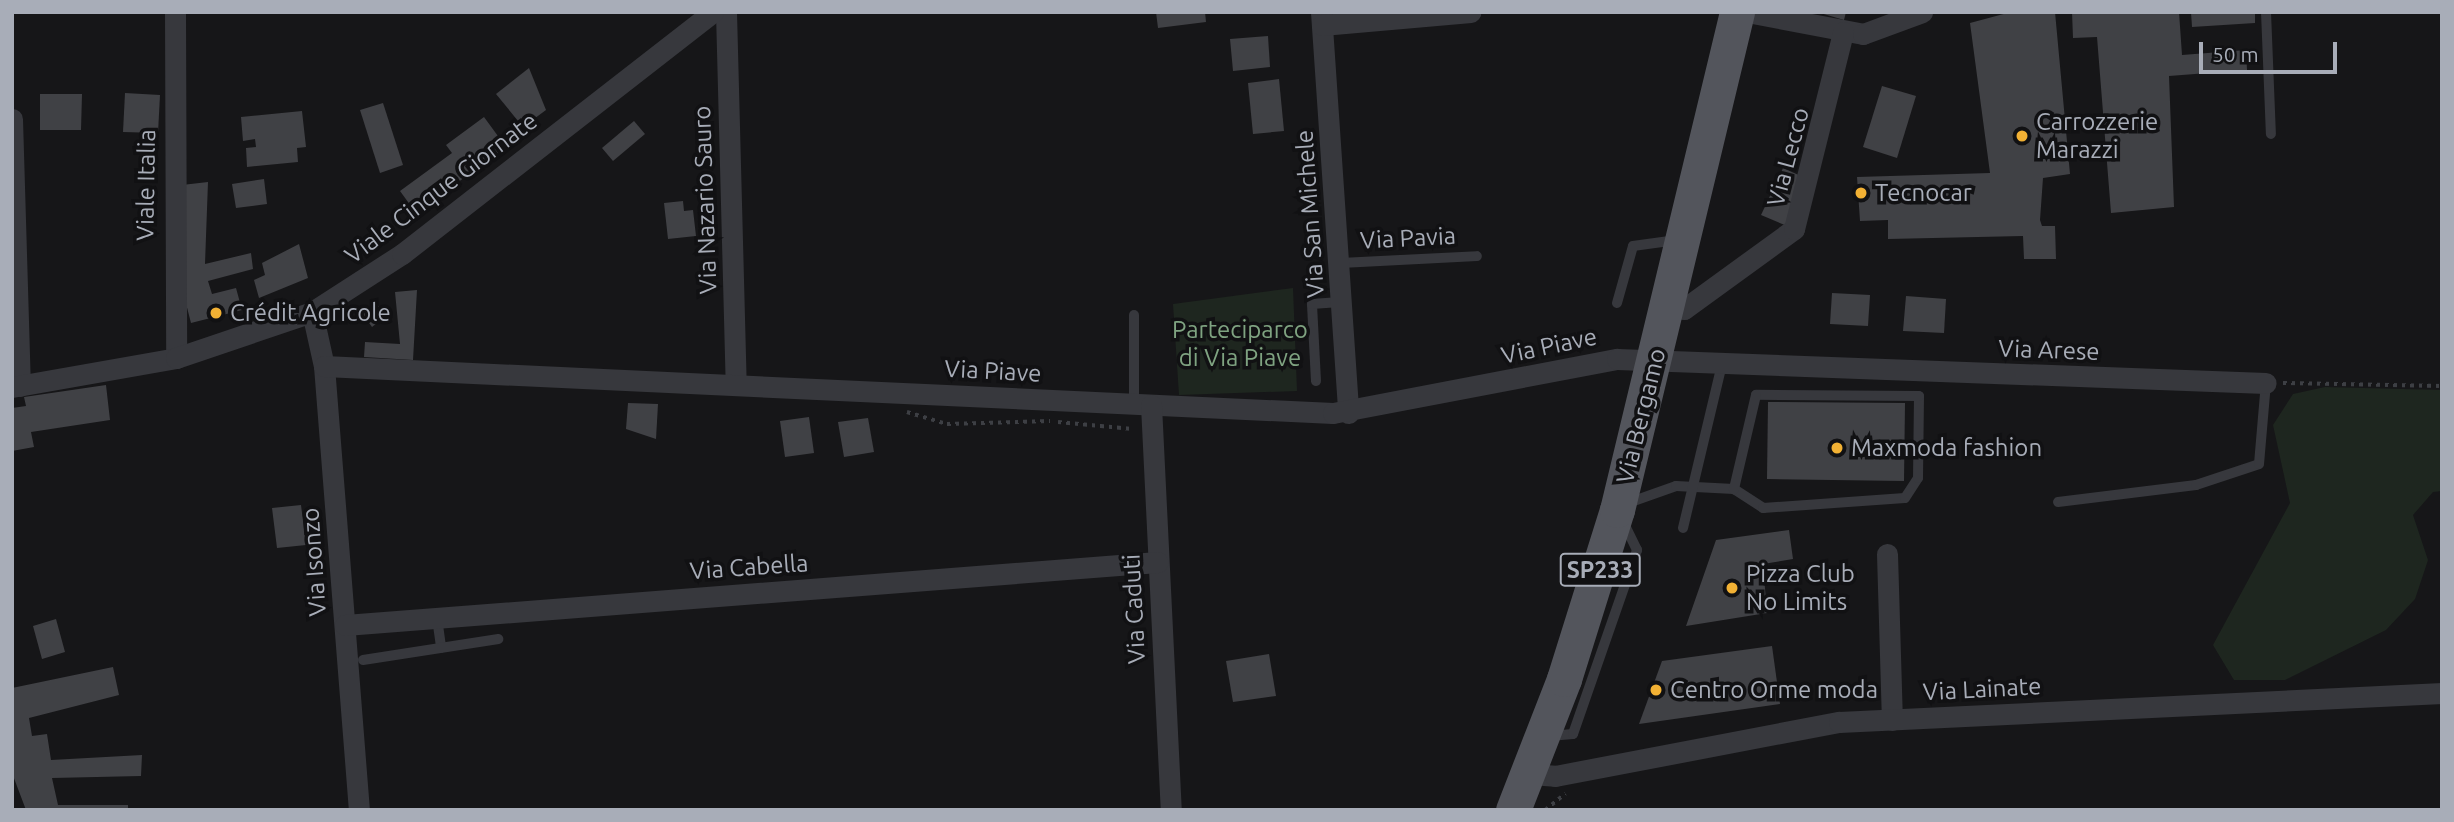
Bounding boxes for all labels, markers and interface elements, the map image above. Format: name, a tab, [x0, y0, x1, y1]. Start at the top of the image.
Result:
scale bar	[2202, 28, 2340, 72]
text: 50 m	[2212, 42, 2259, 66]
street label: Via Lecco	[1761, 104, 1815, 210]
street label: Via Nazario Sauro	[687, 105, 723, 295]
street label: Viale Cinque Giornate	[339, 106, 543, 270]
place label: Carrozzerie Marazzi	[2036, 108, 2158, 164]
marker: Carrozzerie Marazzi	[2014, 128, 2030, 144]
street label: Viale Italia	[131, 129, 161, 241]
street label: Via San Michele	[1290, 129, 1330, 299]
place label: Tecnocar	[1875, 179, 1972, 207]
marker: Tecnocar	[1853, 185, 1869, 201]
street label: Via Pavia	[1359, 221, 1457, 255]
place label: Crédit Agricole	[230, 299, 391, 327]
marker: Crédit Agricole	[208, 305, 224, 321]
park label: Parteciparco di Via Piave	[1172, 316, 1308, 372]
street label: Via Piave	[1499, 322, 1599, 370]
street label: Via Arese	[1998, 334, 2100, 366]
street label: Via Bergamo	[1610, 346, 1672, 486]
street label: Via Piave	[944, 354, 1042, 388]
place label: Maxmoda fashion	[1851, 434, 2042, 462]
marker: Maxmoda fashion	[1829, 440, 1845, 456]
street label: Via Isonzo	[296, 507, 332, 617]
street label: Via Cabella	[689, 548, 809, 586]
road number: SP233	[1558, 550, 1642, 590]
street label: Via Caduti	[1117, 553, 1151, 665]
place label: Pizza Club No Limits	[1746, 560, 1855, 616]
marker: Pizza Club No Limits	[1724, 580, 1740, 596]
street label: Via Lainate	[1922, 672, 2042, 706]
place label: Centro Orme moda	[1670, 676, 1878, 704]
marker: Centro Orme moda	[1648, 682, 1664, 698]

